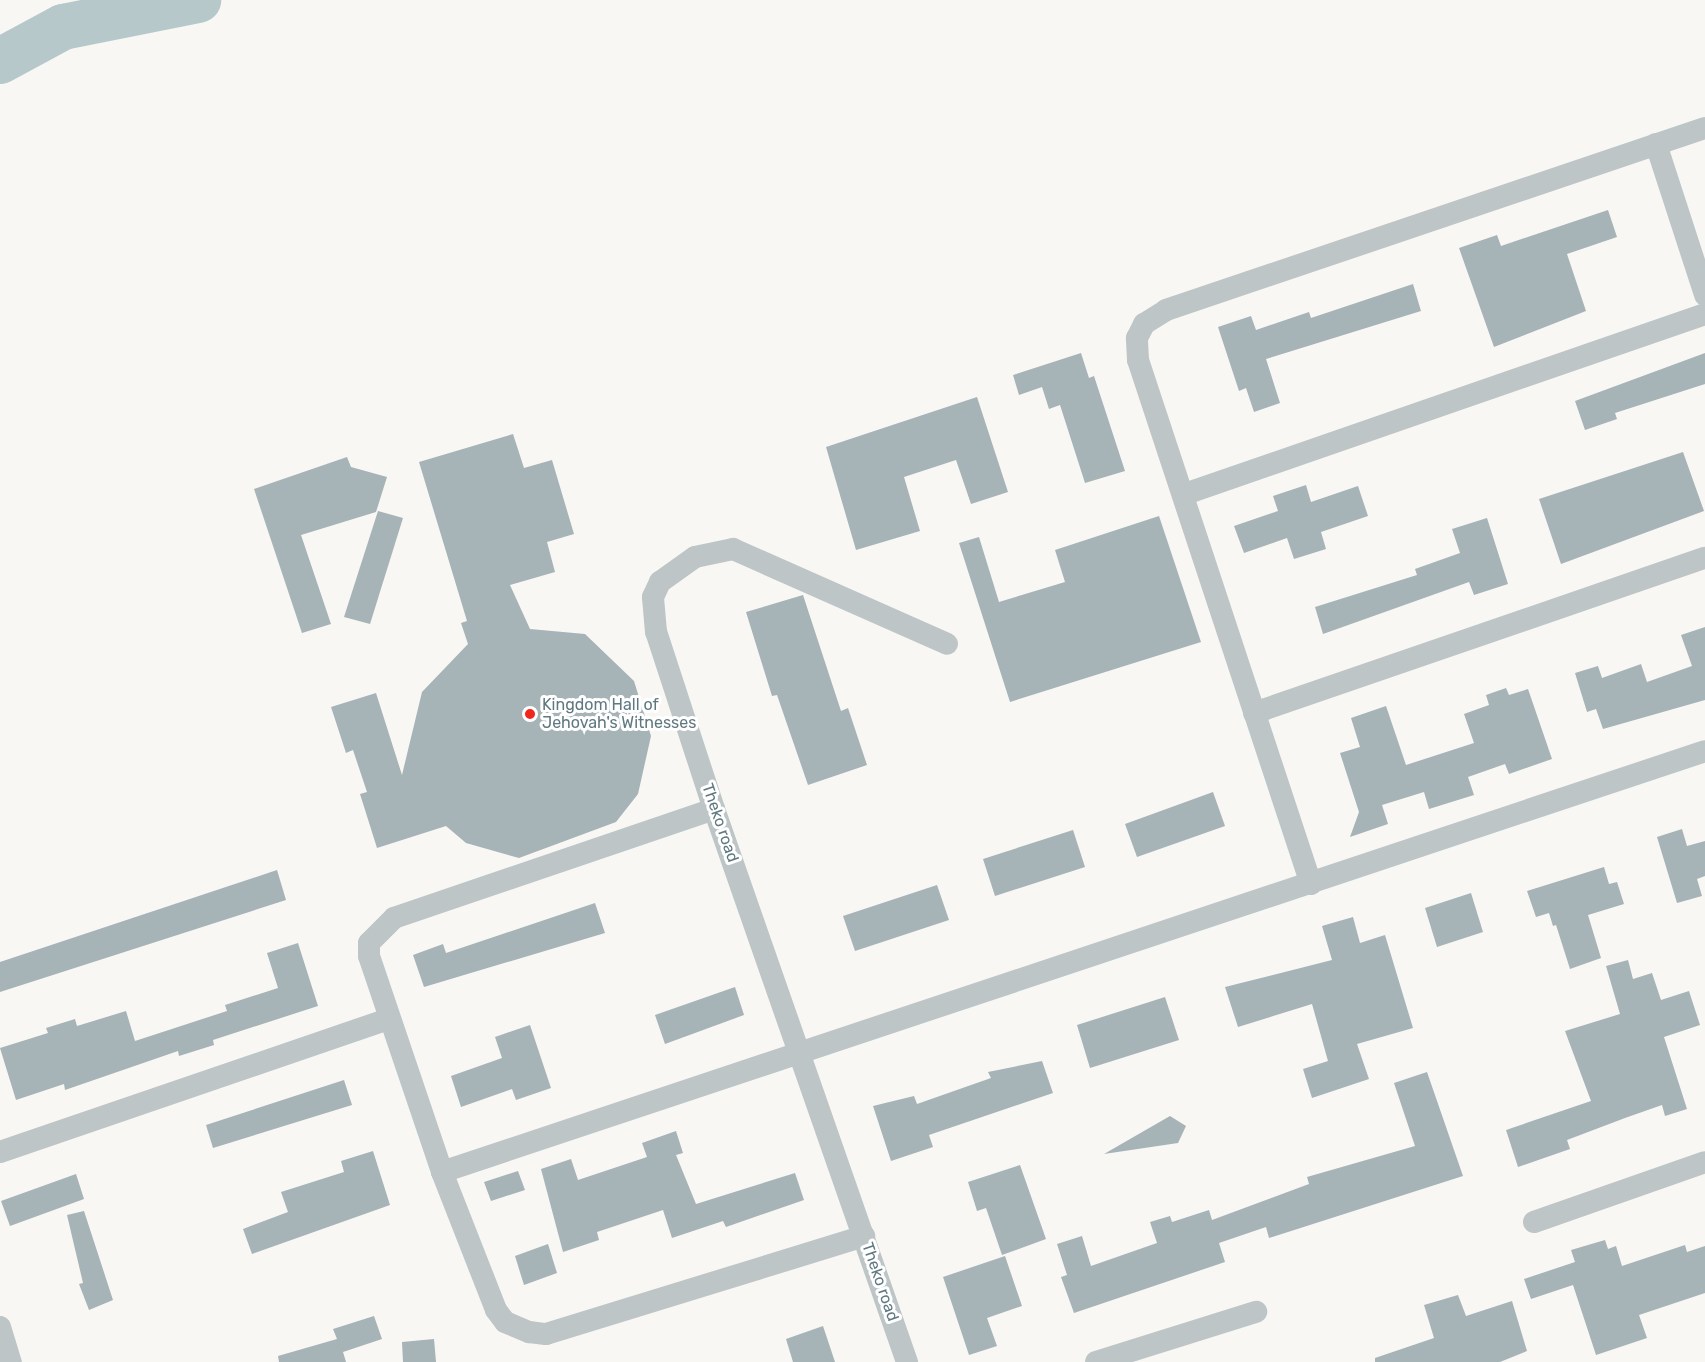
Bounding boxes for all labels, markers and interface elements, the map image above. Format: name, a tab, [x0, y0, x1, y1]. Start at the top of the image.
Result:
place label: Kingdom Hall of Jehovah's Witnesses	[542, 695, 697, 733]
marker: Kingdom Hall of Jehovah's Witnesses	[523, 707, 537, 721]
street label: Theko road	[698, 781, 742, 865]
street label: Theko road	[858, 1240, 902, 1324]

